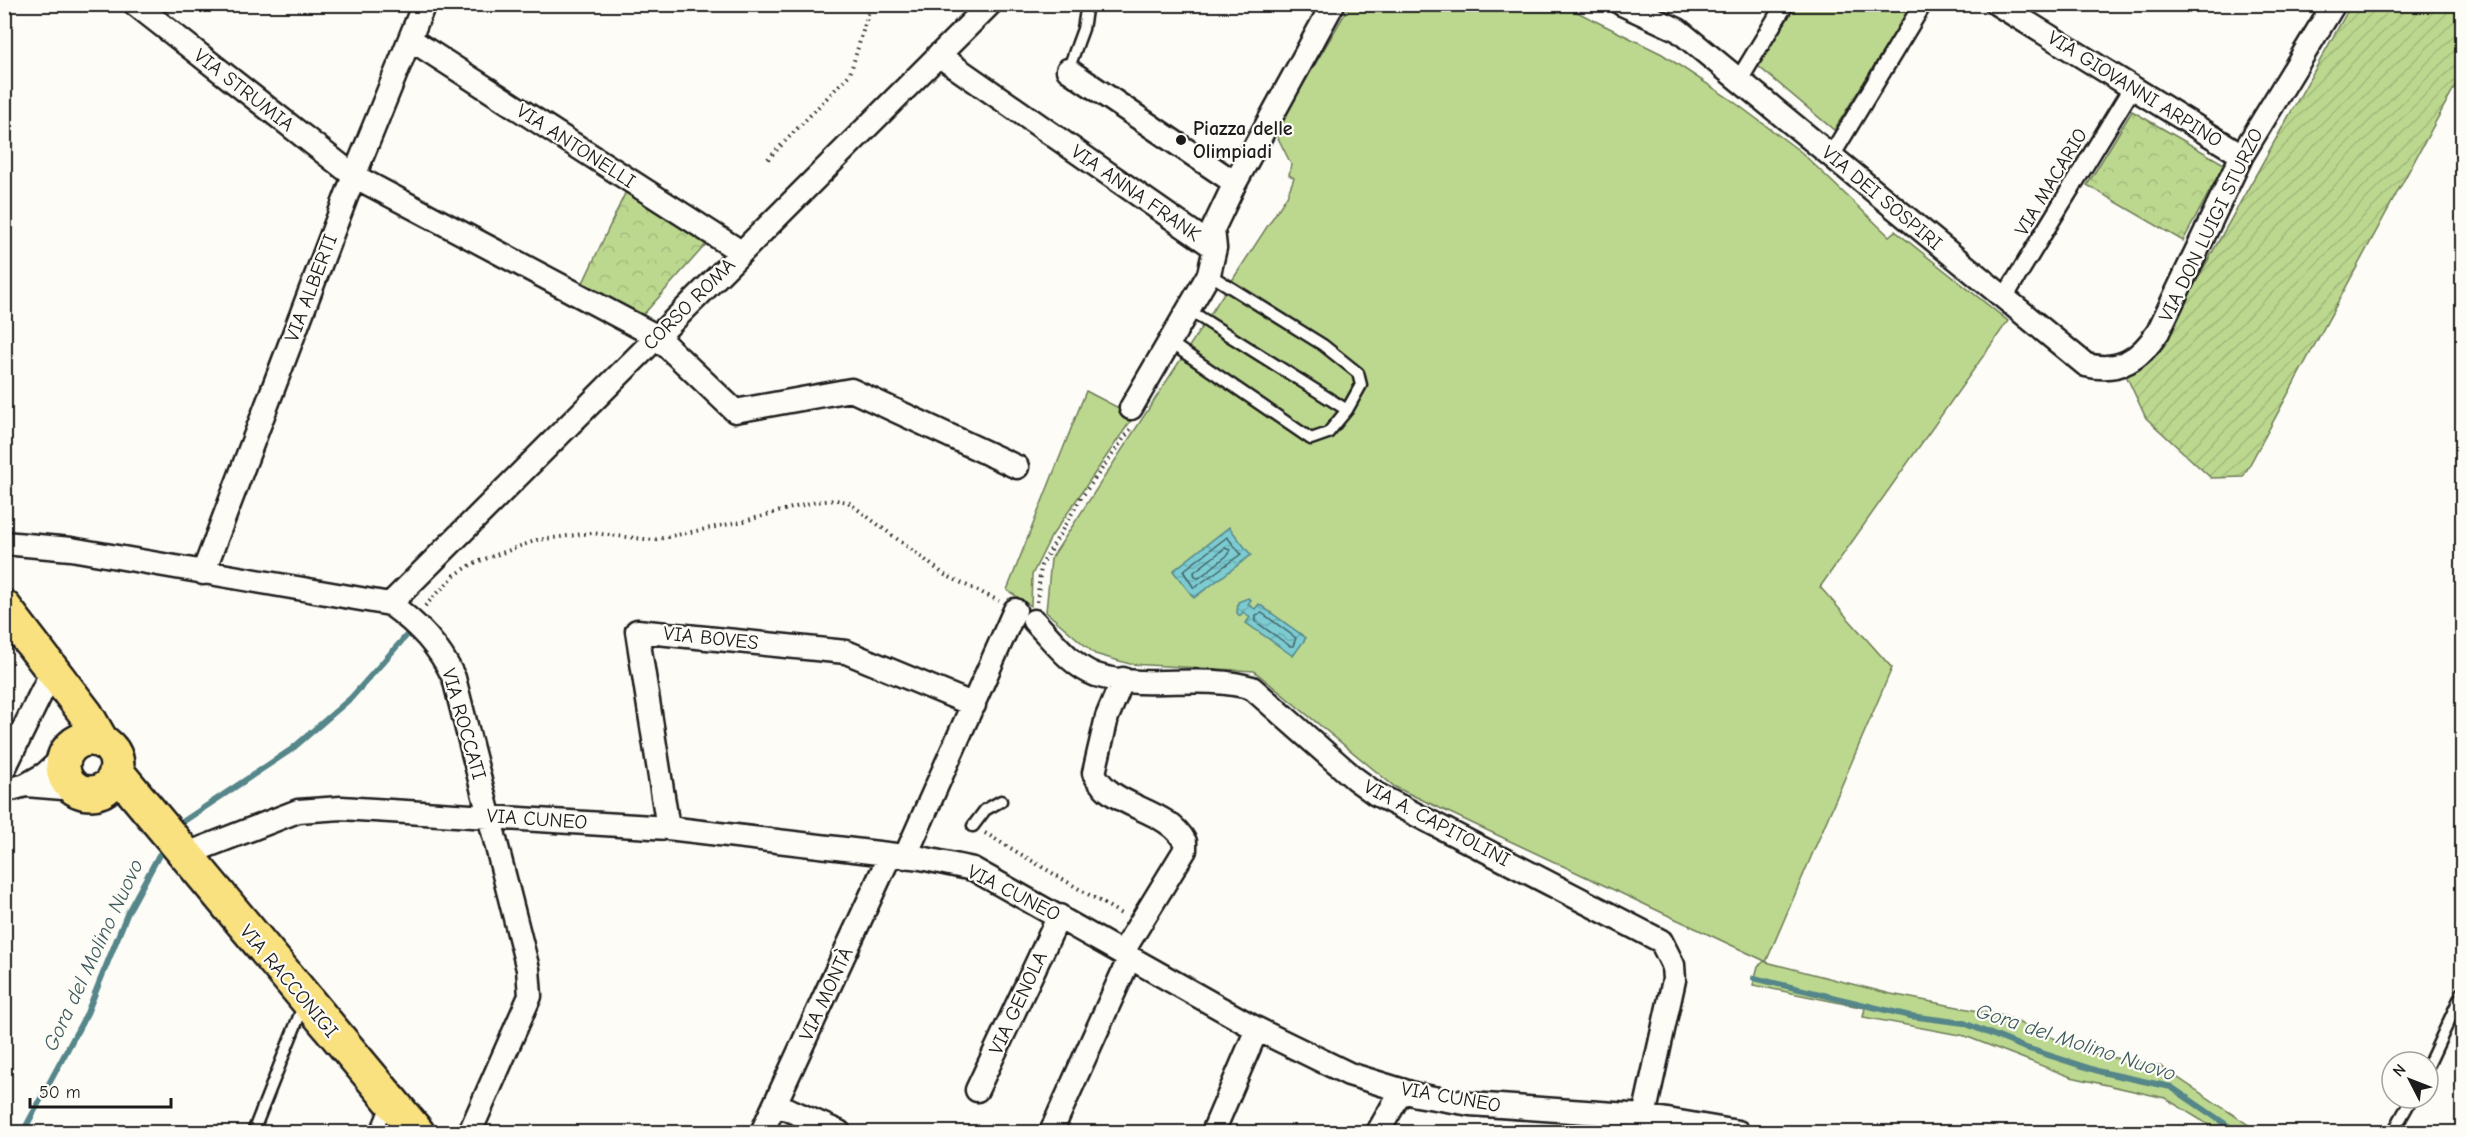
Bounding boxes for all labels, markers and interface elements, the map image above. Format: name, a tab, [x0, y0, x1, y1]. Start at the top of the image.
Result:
street label: VIA GIOVANNI ARPINO	[2043, 26, 2227, 152]
street label: VIA STRUMIA	[190, 44, 299, 136]
street label: VIA ANTONELLI	[512, 99, 640, 193]
place label: Piazza delle Olimpiadi	[1193, 117, 1293, 163]
street label: VIA MACARIO	[2010, 124, 2092, 240]
street label: VIA DON LUIGI STURZO	[2154, 124, 2268, 326]
marker: Piazza delle Olimpiadi	[1174, 133, 1188, 147]
street label: VIA ANNA FRANK	[1067, 140, 1205, 246]
street label: VIA DEI SOSPIRI	[1817, 141, 1947, 255]
street label: VIA ALBERTI	[280, 231, 342, 345]
street label: CORSO ROMA	[638, 253, 740, 355]
street label: VIA BOVES	[662, 622, 760, 654]
street label: VIA ROCCATI	[437, 666, 491, 782]
street label: VIA A. CAPITOLINI	[1360, 775, 1514, 871]
street label: VIA CUNEO	[486, 804, 588, 834]
water label: Gora del Molino Nuovo	[38, 855, 148, 1055]
street label: VIA CUNEO	[964, 860, 1064, 926]
street label: VIA RACCONIGI	[235, 920, 343, 1042]
street label: VIA MONTÀ	[793, 943, 858, 1044]
street label: VIA GENOLA	[984, 948, 1052, 1058]
water label: Gora del Molino Nuovo	[1973, 998, 2179, 1086]
north arrow	[2380, 1050, 2440, 1110]
text: N	[2389, 1061, 2410, 1081]
scale bar	[30, 1071, 171, 1109]
street label: VIA CUNEO	[1399, 1077, 1503, 1117]
text: 50 m	[39, 1082, 81, 1103]

